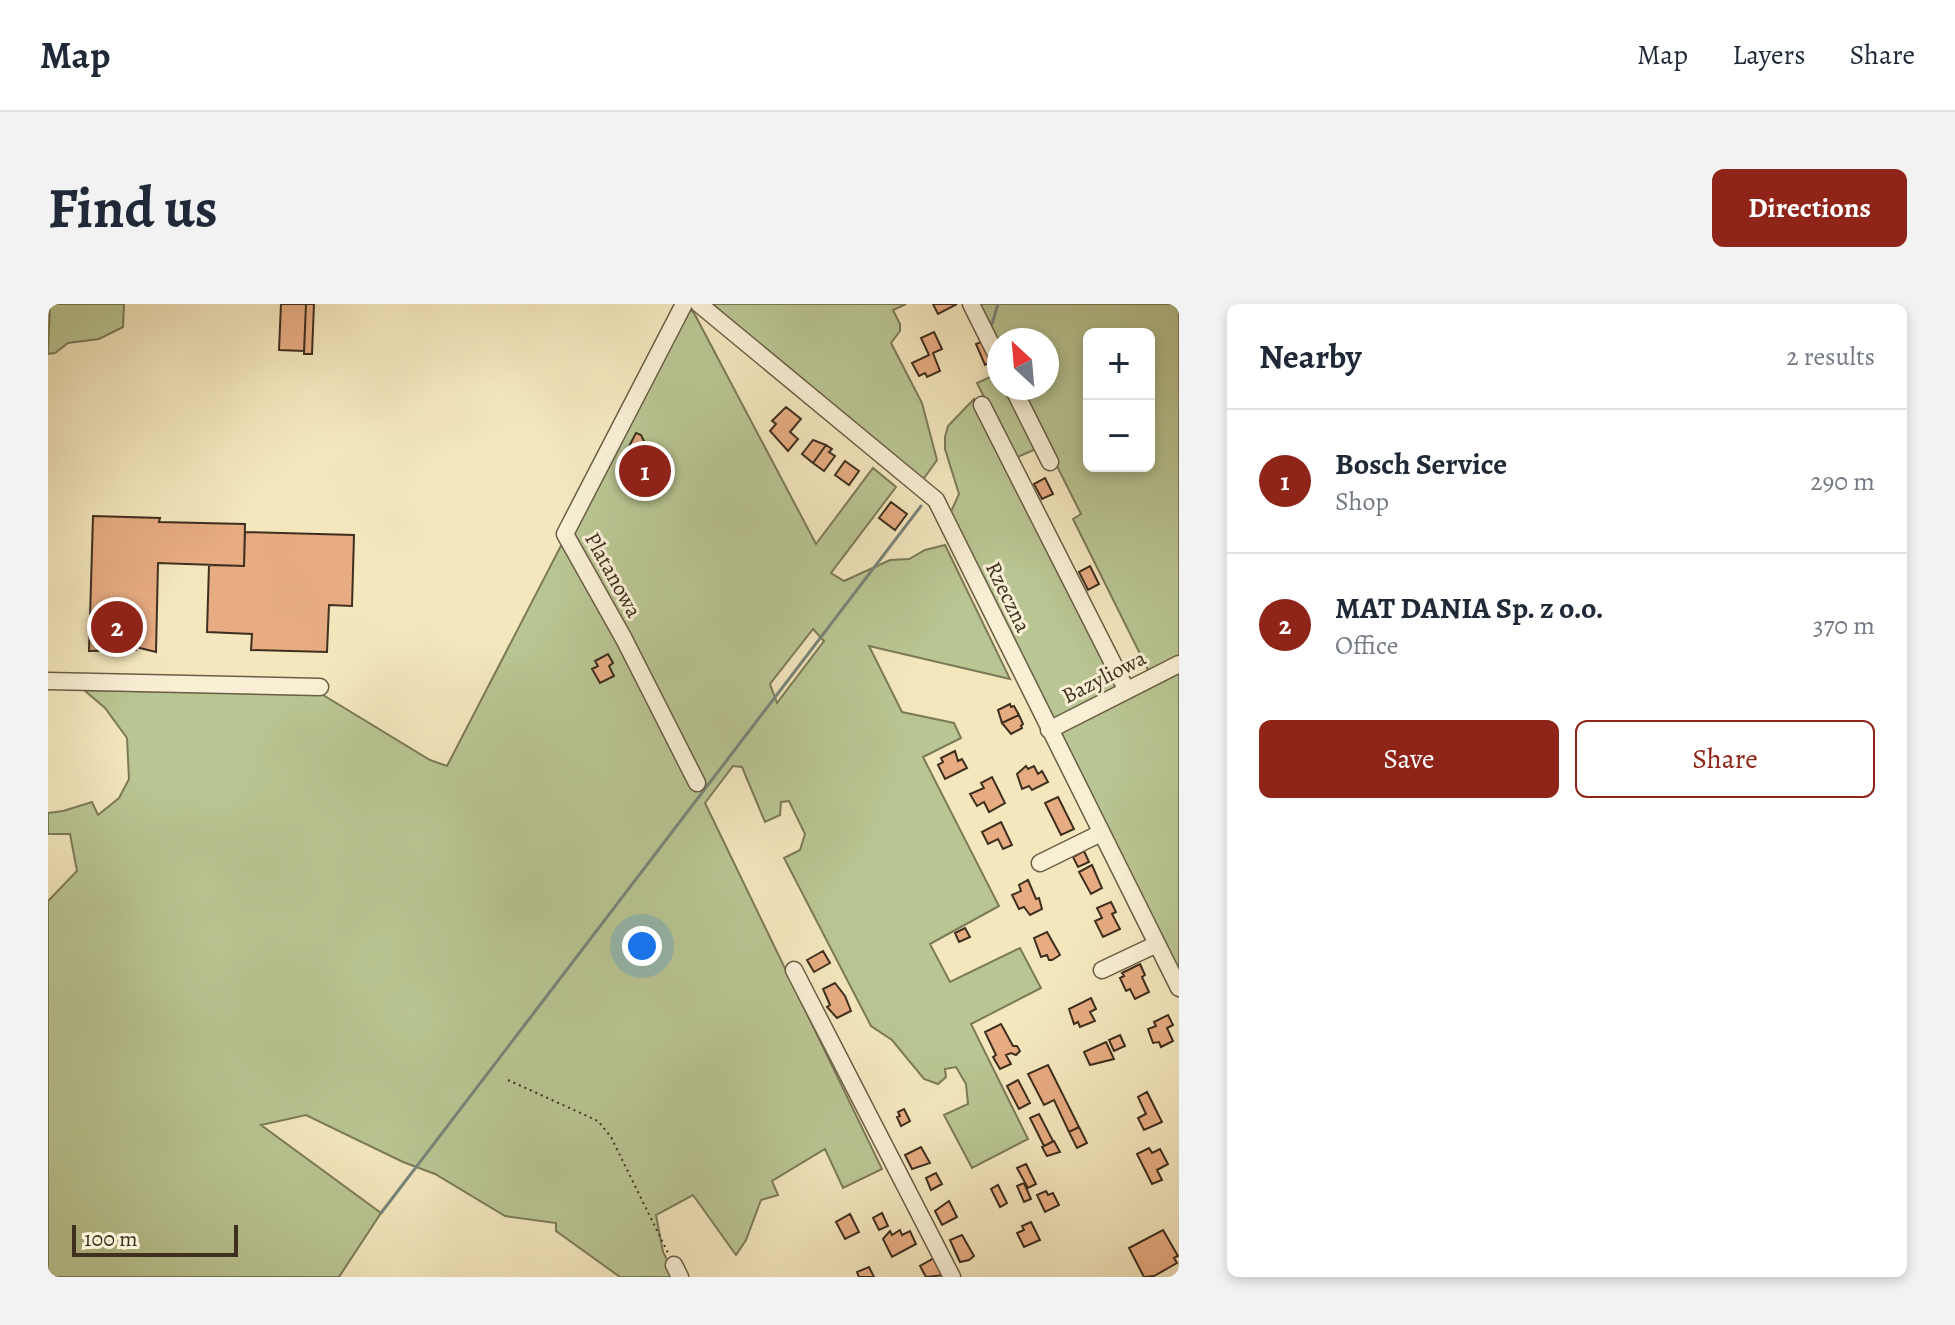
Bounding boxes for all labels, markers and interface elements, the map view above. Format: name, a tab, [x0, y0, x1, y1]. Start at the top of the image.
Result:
text: Map	[40, 29, 110, 81]
text: Map	[1637, 36, 1688, 74]
text: Layers	[1732, 36, 1805, 74]
text: Share	[1849, 36, 1915, 74]
button: Directions	[1712, 169, 1907, 247]
text: Find us	[48, 170, 218, 246]
north arrow	[987, 328, 1059, 400]
map controls	[1083, 328, 1155, 472]
button: +	[1083, 328, 1155, 400]
text: Nearby	[1259, 333, 1362, 380]
text: 2 results	[1786, 339, 1875, 374]
button: −	[1083, 400, 1155, 472]
pin: 1	[619, 441, 671, 501]
text: Bosch Service	[1335, 444, 1507, 484]
text: 1	[1280, 464, 1290, 499]
text: 290 m	[1810, 464, 1875, 499]
text: Shop	[1335, 484, 1389, 519]
street label: Platanowa	[577, 527, 649, 624]
street label: Rzeczna	[978, 557, 1038, 638]
text: MAT DANIA Sp. z o.o.	[1335, 588, 1604, 628]
pin: 2	[91, 597, 143, 657]
text: 2	[1279, 608, 1291, 643]
text: 370 m	[1813, 608, 1875, 643]
text: Office	[1335, 628, 1398, 663]
street label: Bazyliowa	[1057, 643, 1152, 711]
button: Save	[1259, 720, 1559, 798]
button: Share	[1575, 720, 1875, 798]
your location	[622, 926, 662, 966]
scale bar	[72, 1221, 238, 1257]
text: 100 m	[84, 1224, 138, 1254]

